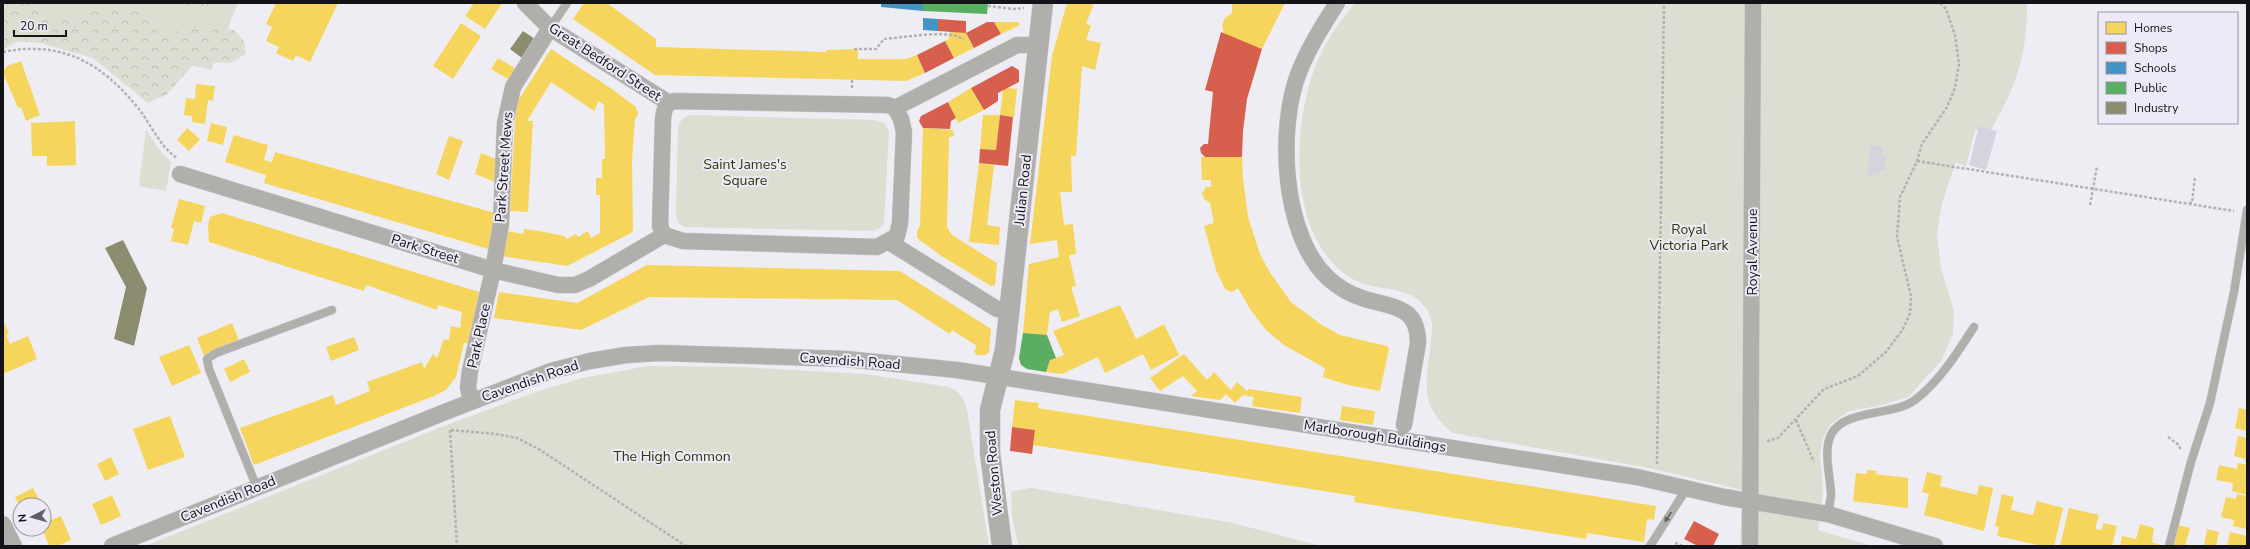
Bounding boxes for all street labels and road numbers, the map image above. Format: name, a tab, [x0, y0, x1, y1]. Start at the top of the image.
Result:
street label: Great Bedford Street	[545, 18, 665, 106]
street label: Park Street Mews	[491, 111, 517, 223]
street label: Julian Road	[1010, 154, 1036, 227]
street label: Royal Avenue	[1743, 209, 1762, 295]
street label: Park Street	[389, 230, 461, 268]
street label: Park Place	[463, 302, 495, 370]
street label: Cavendish Road	[799, 348, 901, 374]
street label: Cavendish Road	[479, 356, 581, 406]
street label: Marlborough Buildings	[1303, 415, 1448, 457]
street label: Weston Road	[981, 430, 1007, 516]
street label: Cavendish Road	[177, 471, 279, 527]

